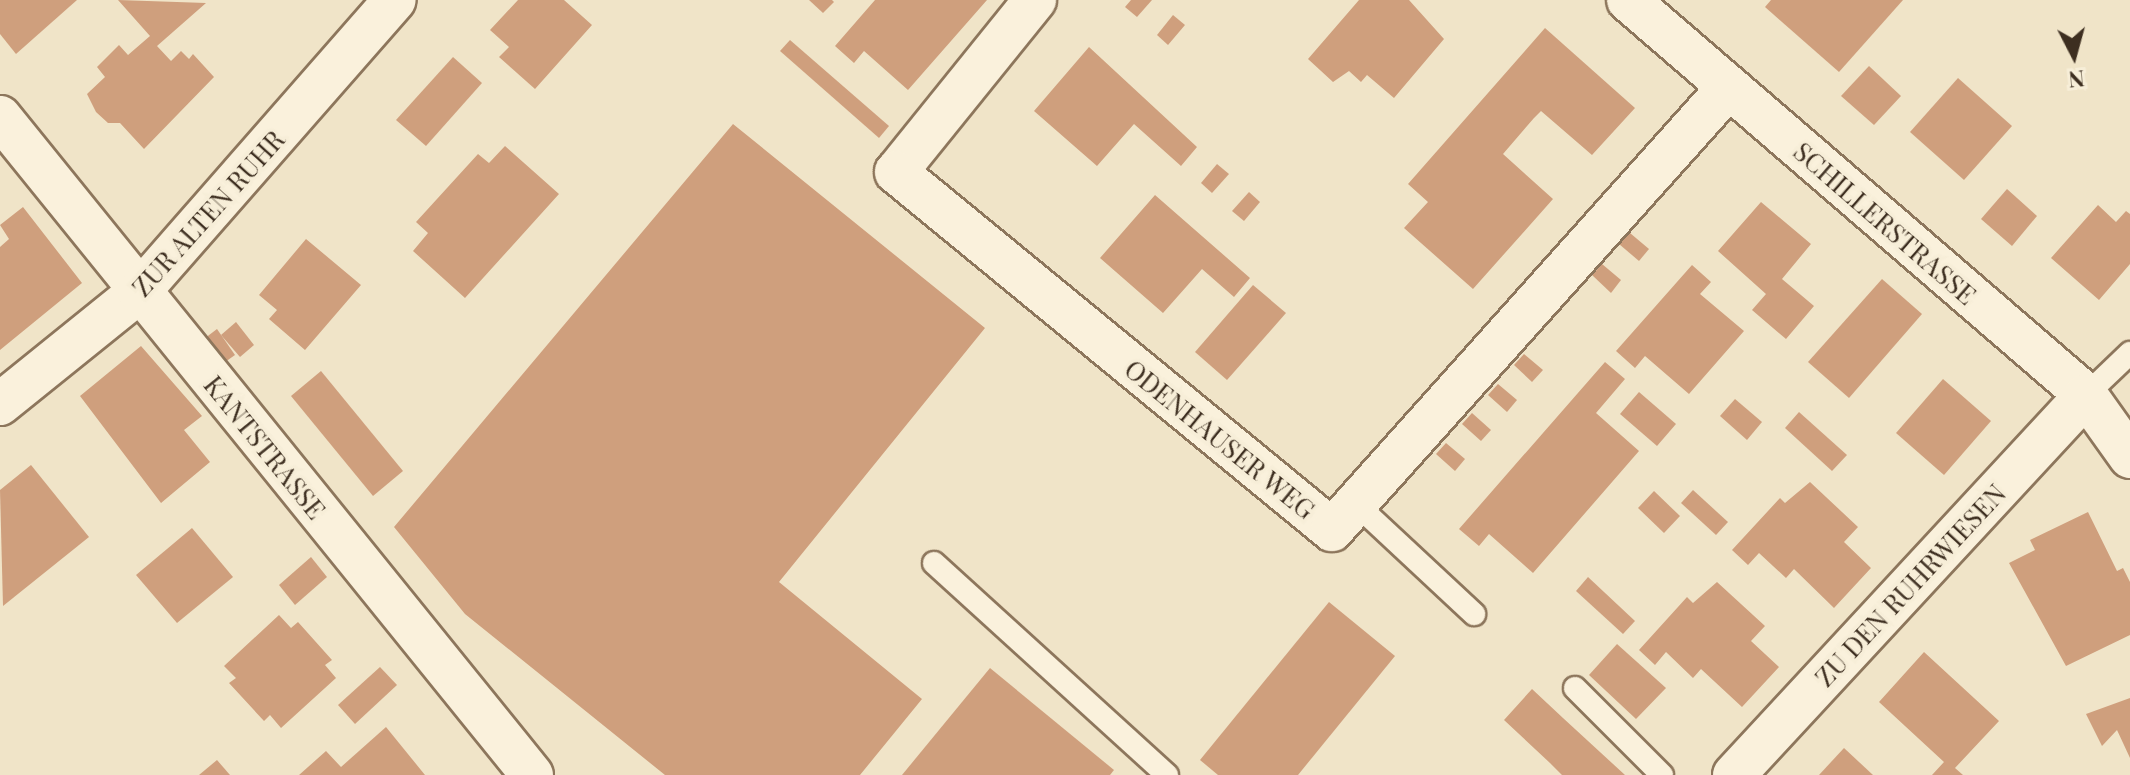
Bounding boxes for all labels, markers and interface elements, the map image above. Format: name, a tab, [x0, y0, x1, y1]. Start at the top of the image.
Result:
north arrow	[2034, 16, 2114, 96]
text: N	[2067, 64, 2086, 96]
street label: ZUR ALTEN RUHR	[125, 123, 291, 303]
street label: SCHILLERSTRASSE	[1788, 135, 1982, 311]
street label: ODENHAUSER WEG	[1118, 352, 1322, 526]
street label: KANTSTRASSE	[198, 369, 332, 525]
street label: ZU DEN RUHRWIESEN	[1808, 478, 2012, 692]

